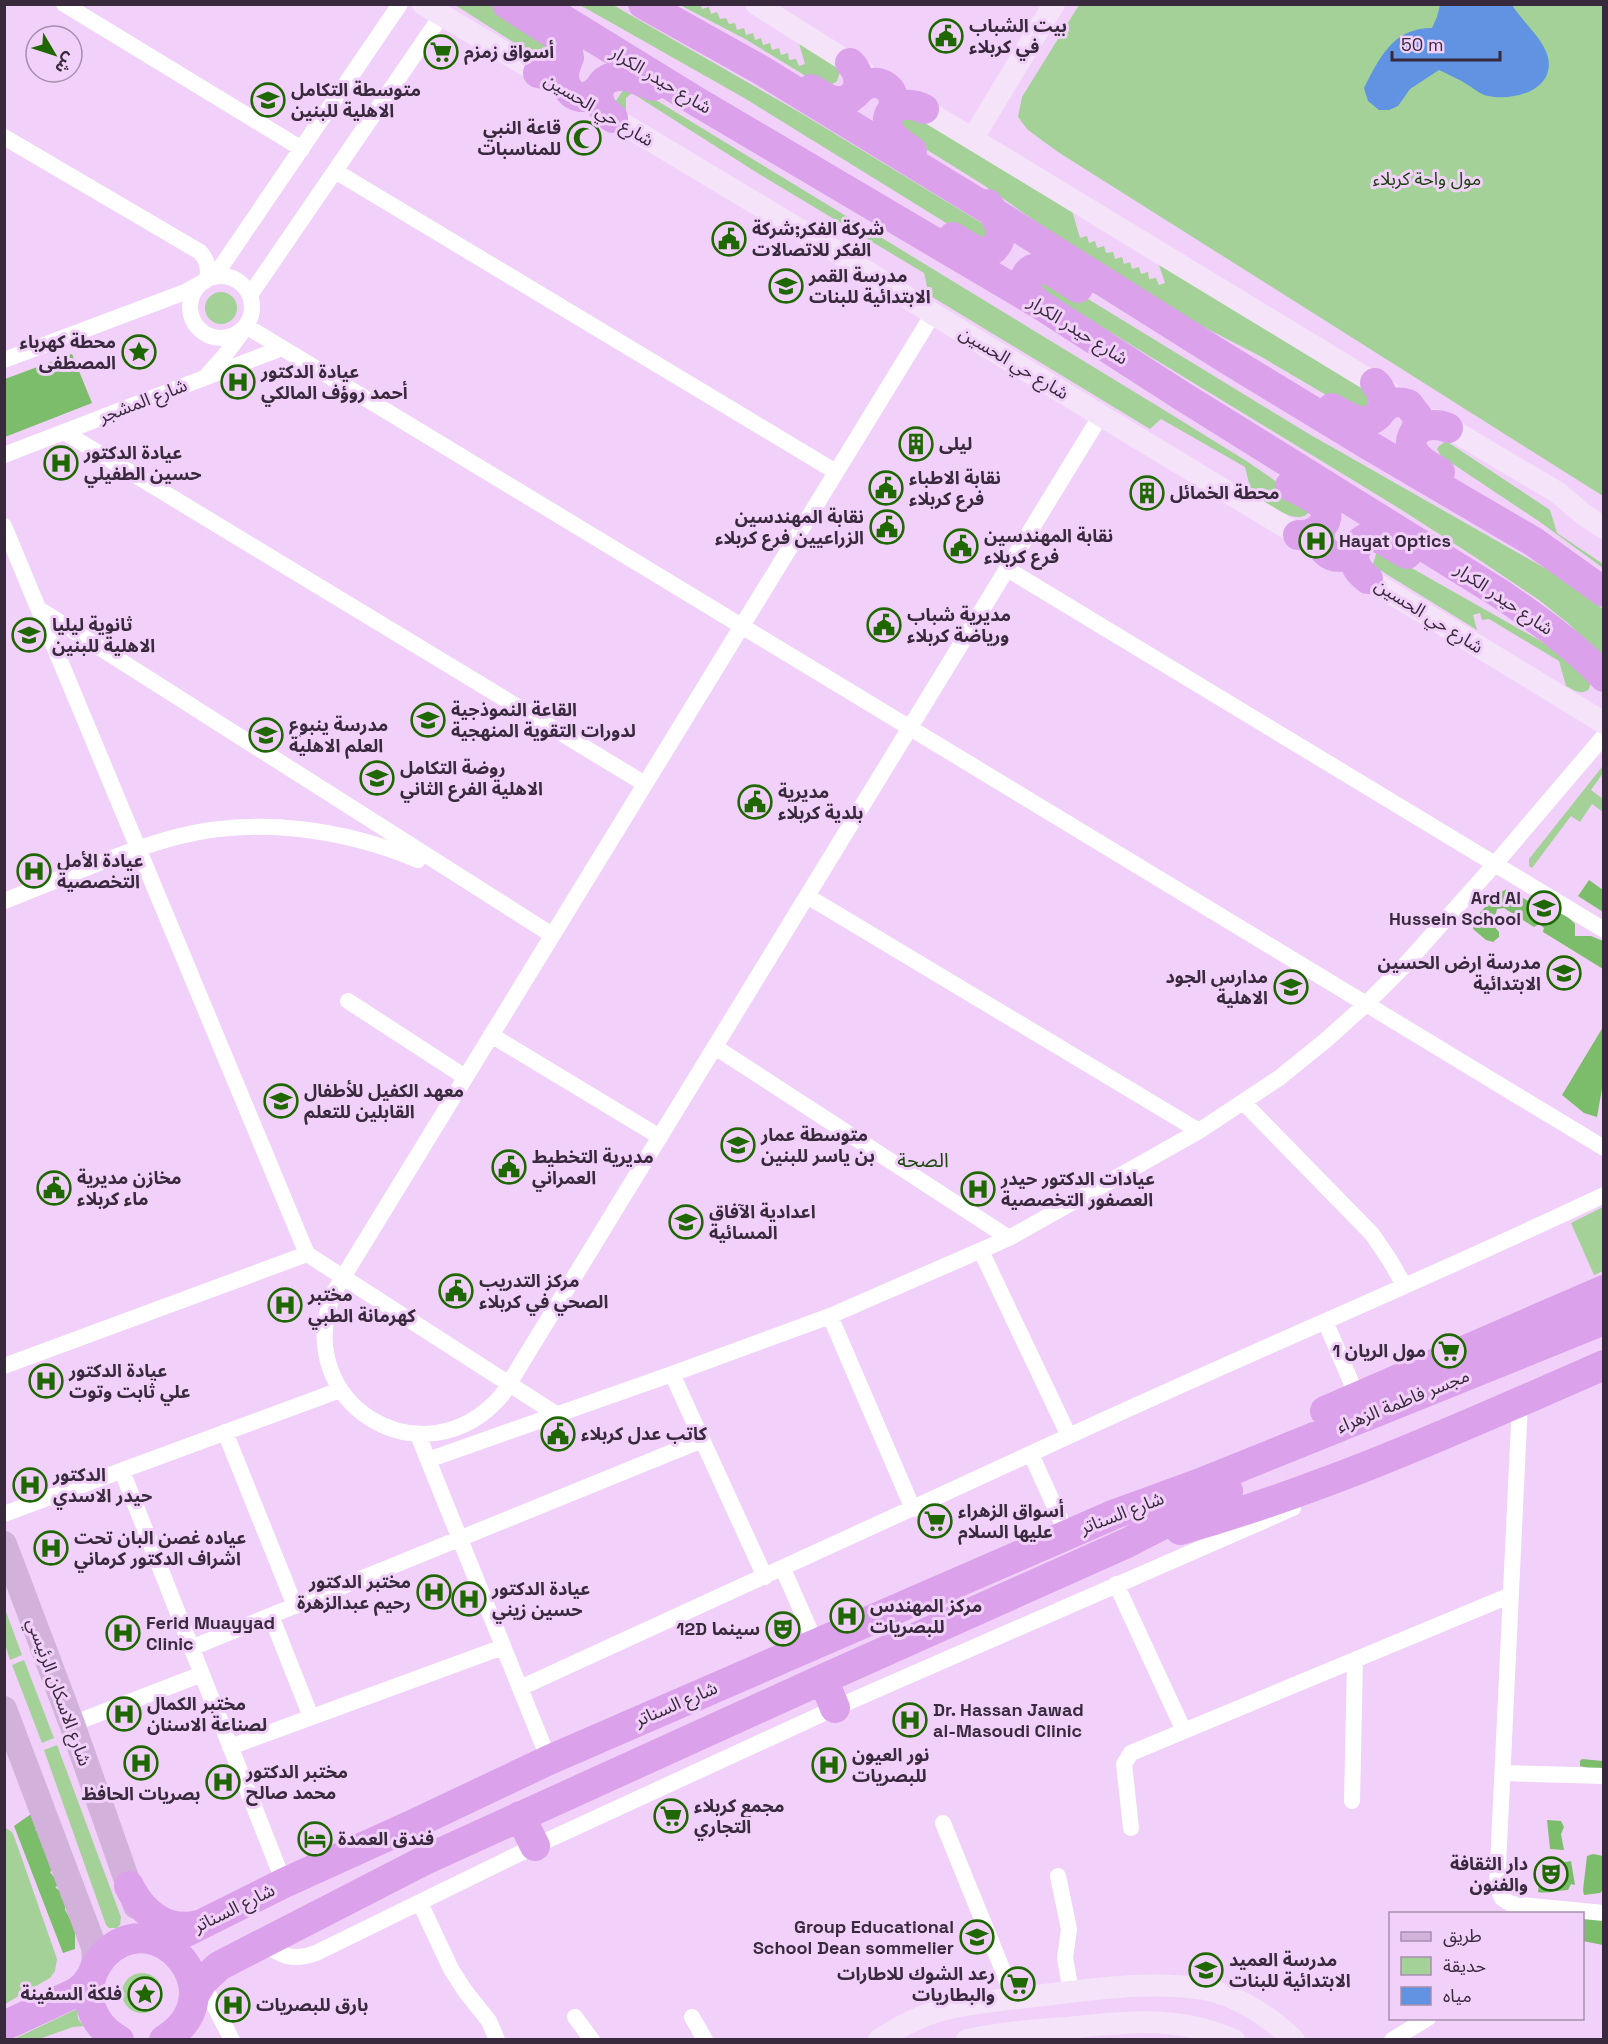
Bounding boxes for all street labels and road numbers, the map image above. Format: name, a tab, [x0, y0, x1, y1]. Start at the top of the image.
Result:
street label: شارع حيدر الكرار	[604, 40, 716, 121]
street label: شارع حي الحسين	[539, 68, 658, 154]
street label: شارع حيدر الكرار	[1022, 289, 1132, 372]
street label: شارع حي الحسين	[954, 321, 1073, 407]
street label: شارع المشجر	[94, 373, 191, 431]
street label: شارع حيدر الكرار	[1448, 557, 1558, 642]
street label: شارع حي الحسين	[1369, 573, 1488, 661]
street label: مجسر فاطمة الزهراء	[1333, 1363, 1473, 1438]
street label: شارع السناتر	[1076, 1486, 1168, 1542]
street label: شارع الاسكان الرئيسي	[19, 1615, 97, 1770]
street label: شارع السناتر	[630, 1676, 722, 1734]
street label: شارع السناتر	[188, 1878, 280, 1940]

